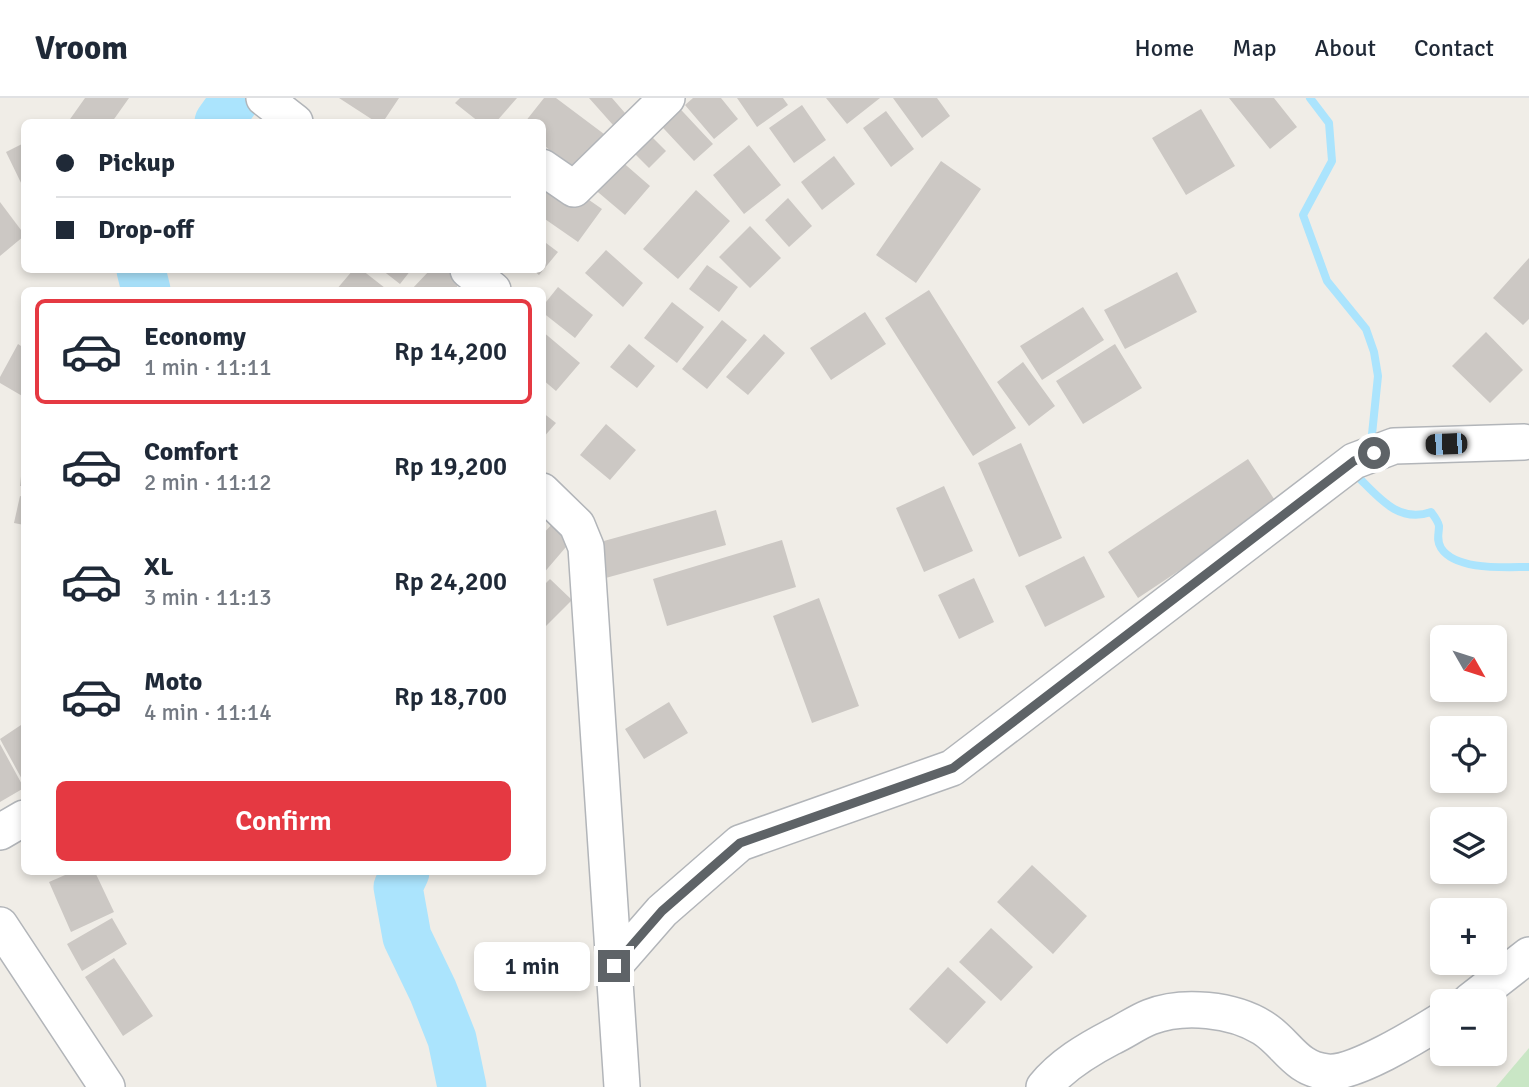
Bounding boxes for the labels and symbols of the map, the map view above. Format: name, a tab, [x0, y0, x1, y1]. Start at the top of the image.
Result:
car	[1425, 433, 1468, 455]
route start	[1358, 437, 1390, 469]
north arrow	[1430, 625, 1507, 702]
callout: 1 min	[474, 942, 590, 990]
route end	[598, 950, 630, 982]

